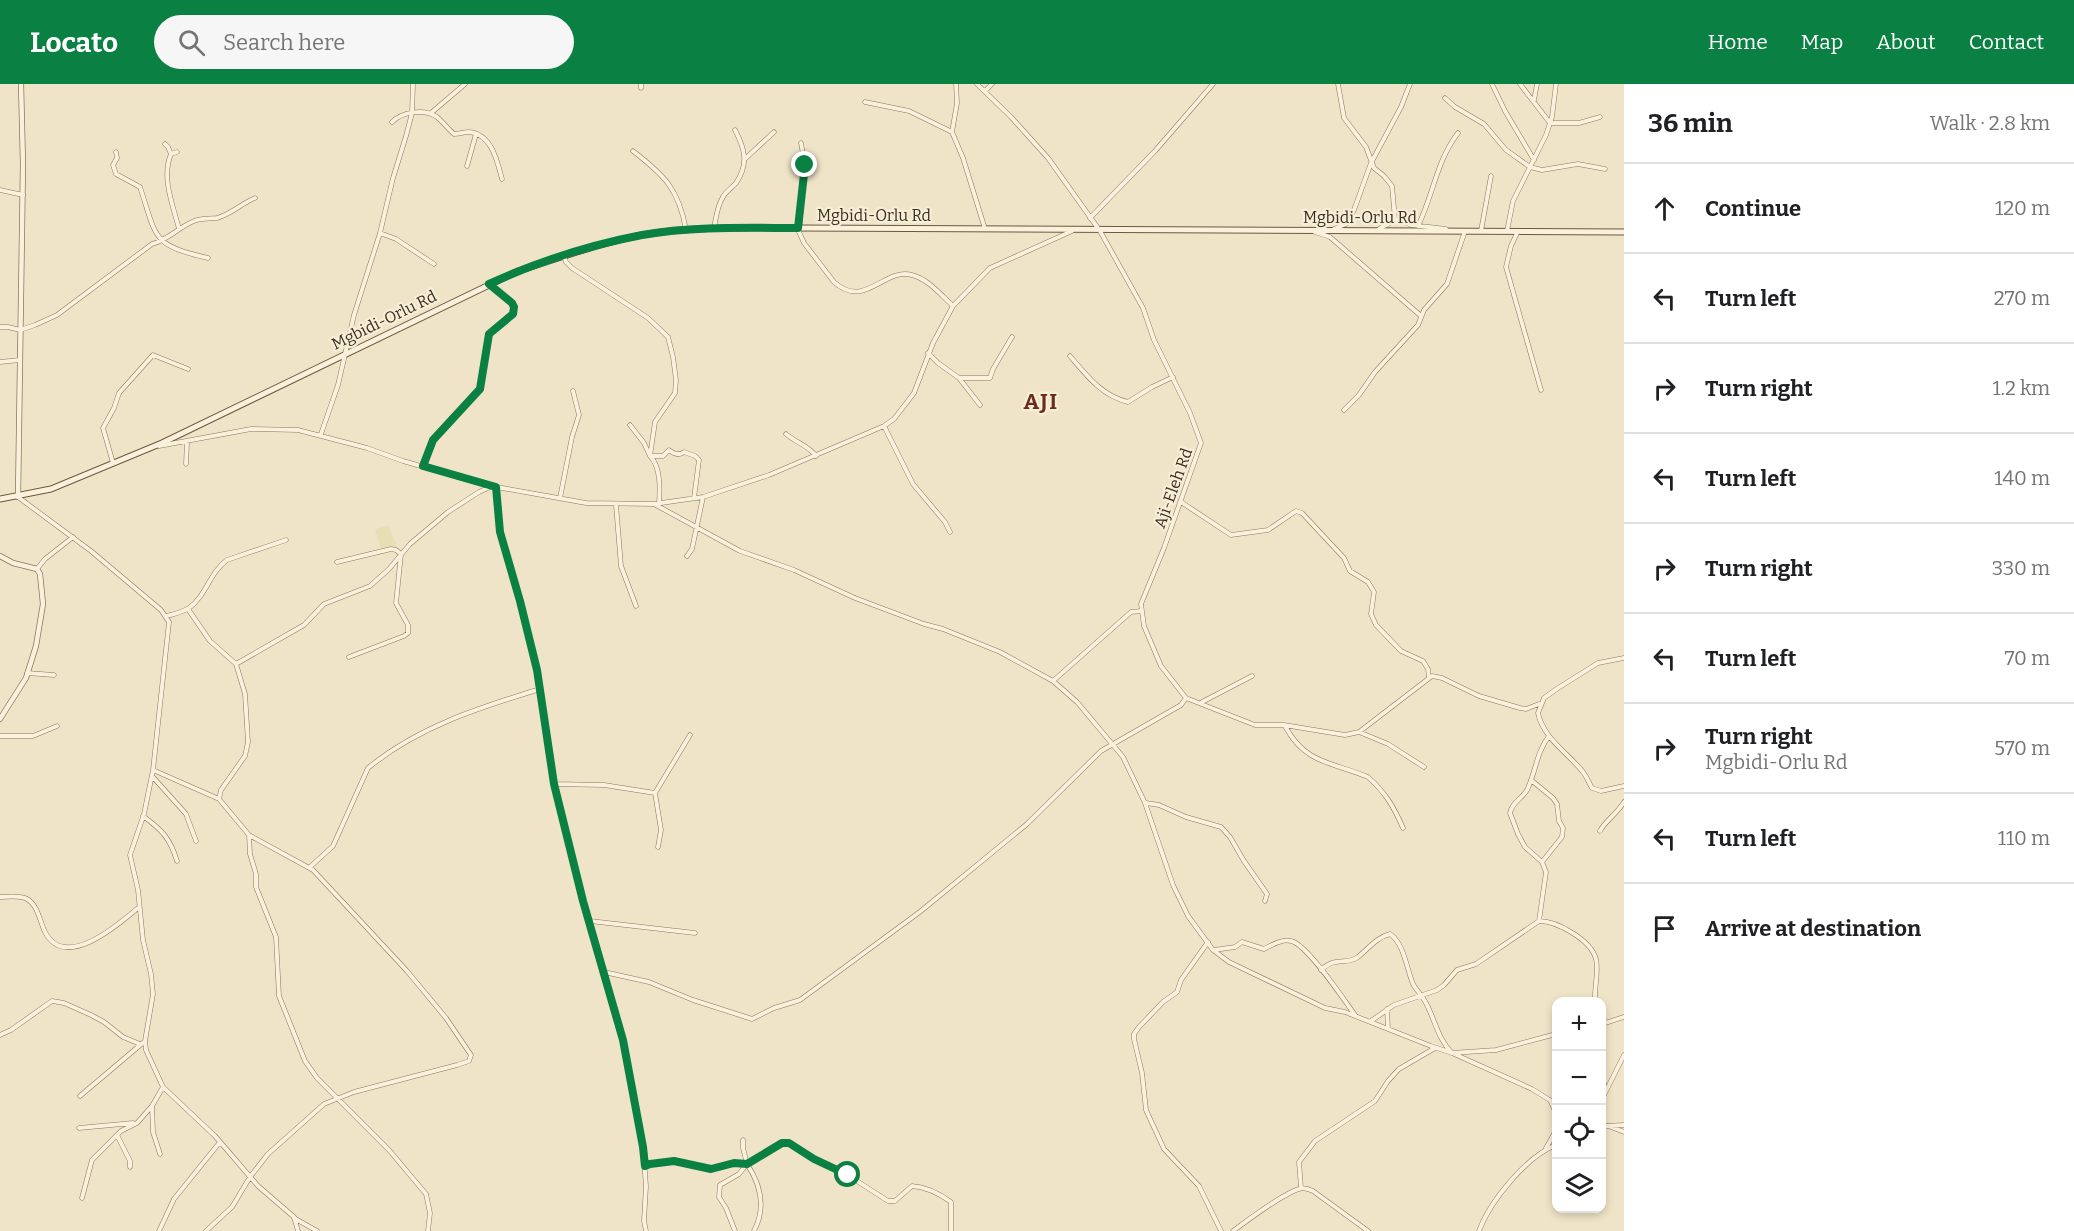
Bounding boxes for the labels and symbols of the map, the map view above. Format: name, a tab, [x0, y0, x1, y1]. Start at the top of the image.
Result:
route end	[791, 151, 817, 177]
street label: Mgbidi-Orlu Rd	[817, 206, 932, 225]
street label: Mgbidi-Orlu Rd	[1303, 208, 1418, 227]
street label: Mgbidi-Orlu Rd	[329, 286, 440, 354]
district label: AJI	[1023, 388, 1059, 415]
street label: Aji-Eleh Rd	[1150, 445, 1196, 530]
route start	[834, 1161, 860, 1187]

